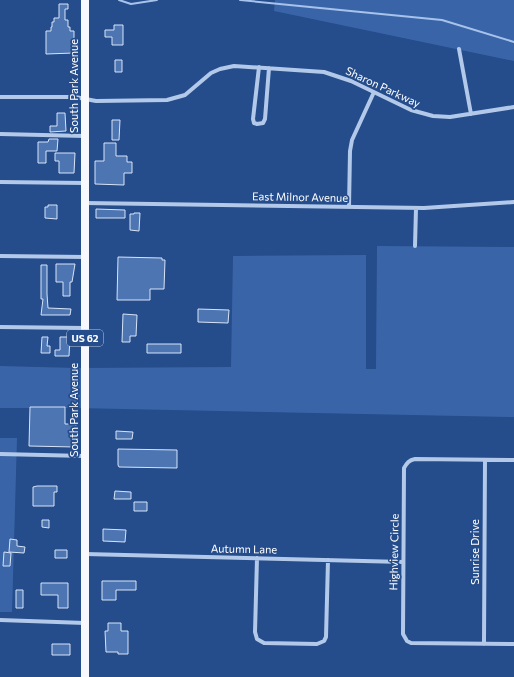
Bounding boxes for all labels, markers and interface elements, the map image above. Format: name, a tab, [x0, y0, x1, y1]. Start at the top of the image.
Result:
street label: South Park Avenue	[67, 39, 80, 133]
street label: Sharon Parkway	[344, 64, 423, 110]
street label: East Milnor Avenue	[252, 189, 348, 204]
road number: US 62	[67, 330, 103, 346]
street label: South Park Avenue	[67, 363, 80, 457]
street label: Highview Circle	[386, 513, 401, 591]
street label: Sunrise Drive	[468, 519, 481, 585]
street label: Autumn Lane	[211, 541, 278, 556]

